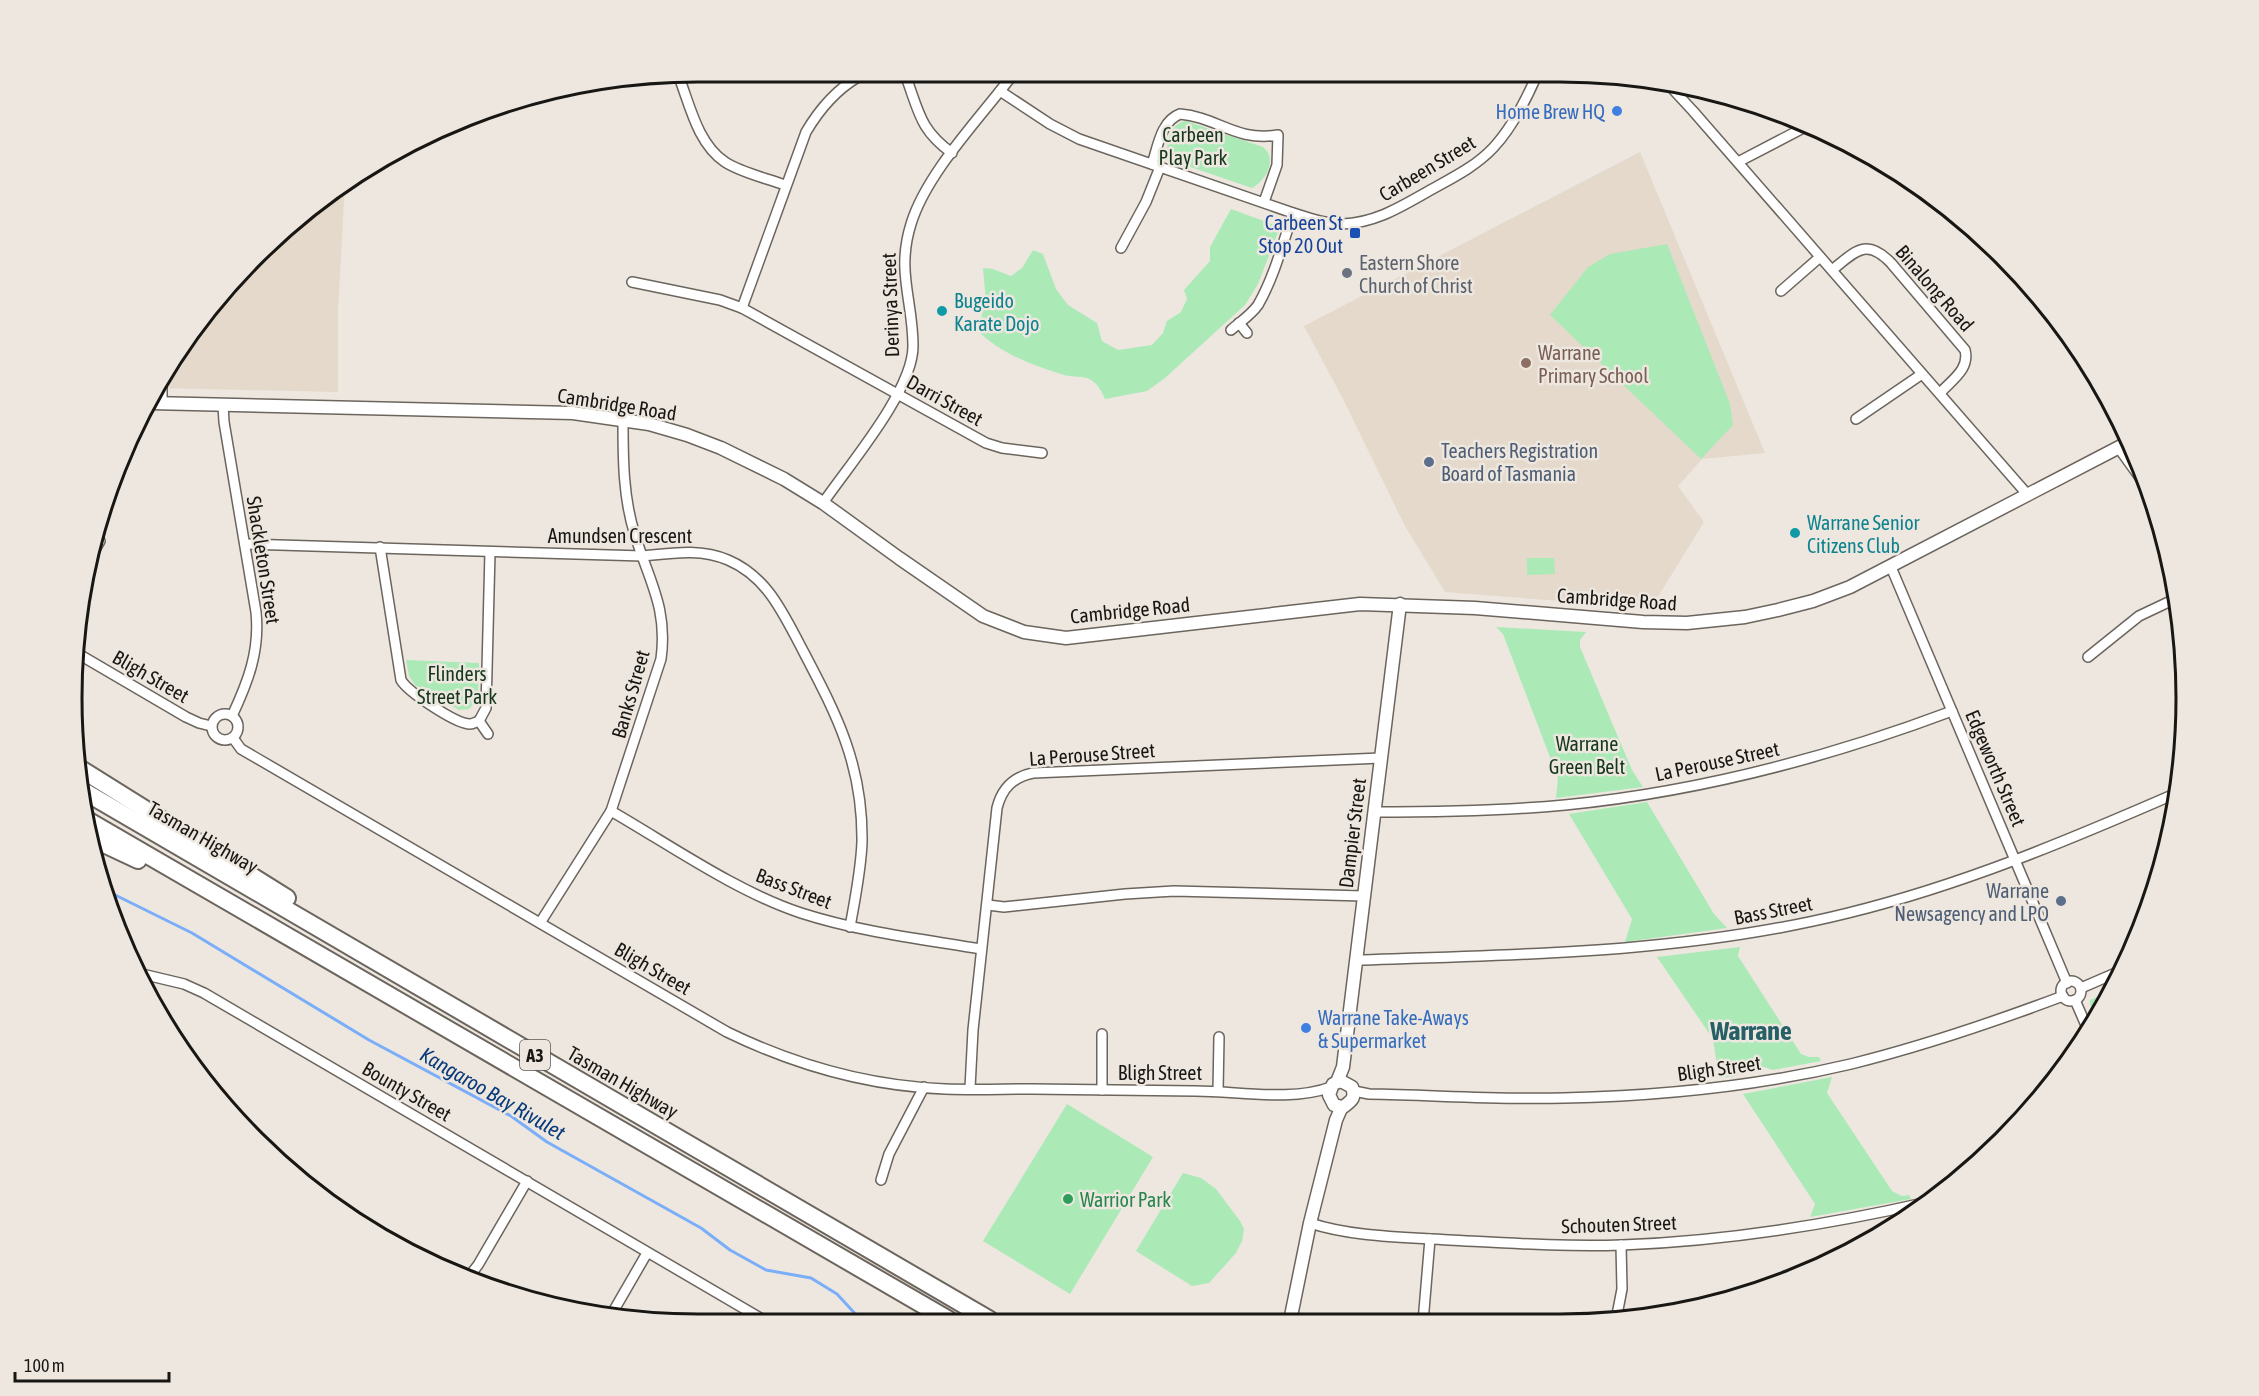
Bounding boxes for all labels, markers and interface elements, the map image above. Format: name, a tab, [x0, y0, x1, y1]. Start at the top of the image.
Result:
place label: Home Brew HQ	[1496, 100, 1605, 123]
marker: Home Brew HQ	[1610, 104, 1624, 118]
park label: Carbeen Play Park	[1159, 123, 1228, 169]
street label: Carbeen Street	[1375, 130, 1479, 206]
place label: Carbeen St Stop 20 Out	[1259, 211, 1343, 257]
marker: Carbeen St Stop 20 Out	[1348, 226, 1362, 240]
street label: Binalong Road	[1891, 240, 1979, 336]
place label: Eastern Shore Church of Christ	[1359, 251, 1473, 297]
street label: Derinya Street	[877, 252, 903, 358]
marker: Eastern Shore Church of Christ	[1340, 266, 1354, 280]
place label: Bugeido Karate Dojo	[954, 289, 1039, 335]
marker: Bugeido Karate Dojo	[935, 304, 949, 318]
place label: Warrane Primary School	[1538, 341, 1649, 387]
marker: Warrane Primary School	[1519, 356, 1533, 370]
street label: Darri Street	[903, 370, 987, 430]
street label: Cambridge Road	[556, 383, 678, 425]
place label: Teachers Registration Board of Tasmania	[1441, 439, 1598, 485]
marker: Teachers Registration Board of Tasmania	[1422, 455, 1436, 469]
street label: Shackleton Street	[243, 494, 285, 626]
place label: Warrane Senior Citizens Club	[1807, 511, 1921, 557]
street label: Amundsen Crescent	[548, 524, 693, 547]
marker: Warrane Senior Citizens Club	[1788, 526, 1802, 540]
street label: Cambridge Road	[1556, 583, 1678, 615]
street label: Cambridge Road	[1069, 592, 1191, 628]
street label: Bligh Street	[109, 645, 193, 707]
street label: Banks Street	[606, 647, 654, 741]
park label: Flinders Street Park	[417, 662, 497, 708]
street label: Edgeworth Street	[1961, 706, 2031, 830]
park label: Warrane Green Belt	[1549, 732, 1626, 778]
street label: La Perouse Street	[1653, 737, 1781, 785]
street label: La Perouse Street	[1028, 738, 1156, 770]
street label: Dampier Street	[1334, 776, 1370, 889]
street label: Tasman Highway	[144, 796, 262, 878]
street label: Bass Street	[753, 863, 835, 913]
place label: Warrane Newsagency and LPO	[1894, 879, 2049, 925]
street label: Bass Street	[1732, 891, 1814, 929]
marker: Warrane Newsagency and LPO	[2054, 894, 2068, 908]
street label: Bligh Street	[611, 937, 695, 999]
place label: Warrane Take-Aways & Supermarket	[1318, 1006, 1469, 1052]
district label: Warrane	[1709, 1016, 1792, 1046]
marker: Warrane Take-Aways & Supermarket	[1299, 1021, 1313, 1035]
road number: A3	[520, 1040, 550, 1070]
street label: Tasman Highway	[564, 1041, 682, 1123]
water label: Kangaroo Bay Rivulet	[416, 1042, 570, 1144]
street label: Bligh Street	[1676, 1051, 1763, 1085]
street label: Bounty Street	[358, 1056, 456, 1126]
street label: Bligh Street	[1118, 1061, 1202, 1084]
place label: Warrior Park	[1080, 1188, 1171, 1211]
marker: Warrior Park	[1061, 1192, 1075, 1206]
street label: Schouten Street	[1561, 1210, 1677, 1238]
scale bar	[15, 1345, 170, 1383]
text: 100 m	[24, 1355, 65, 1376]

